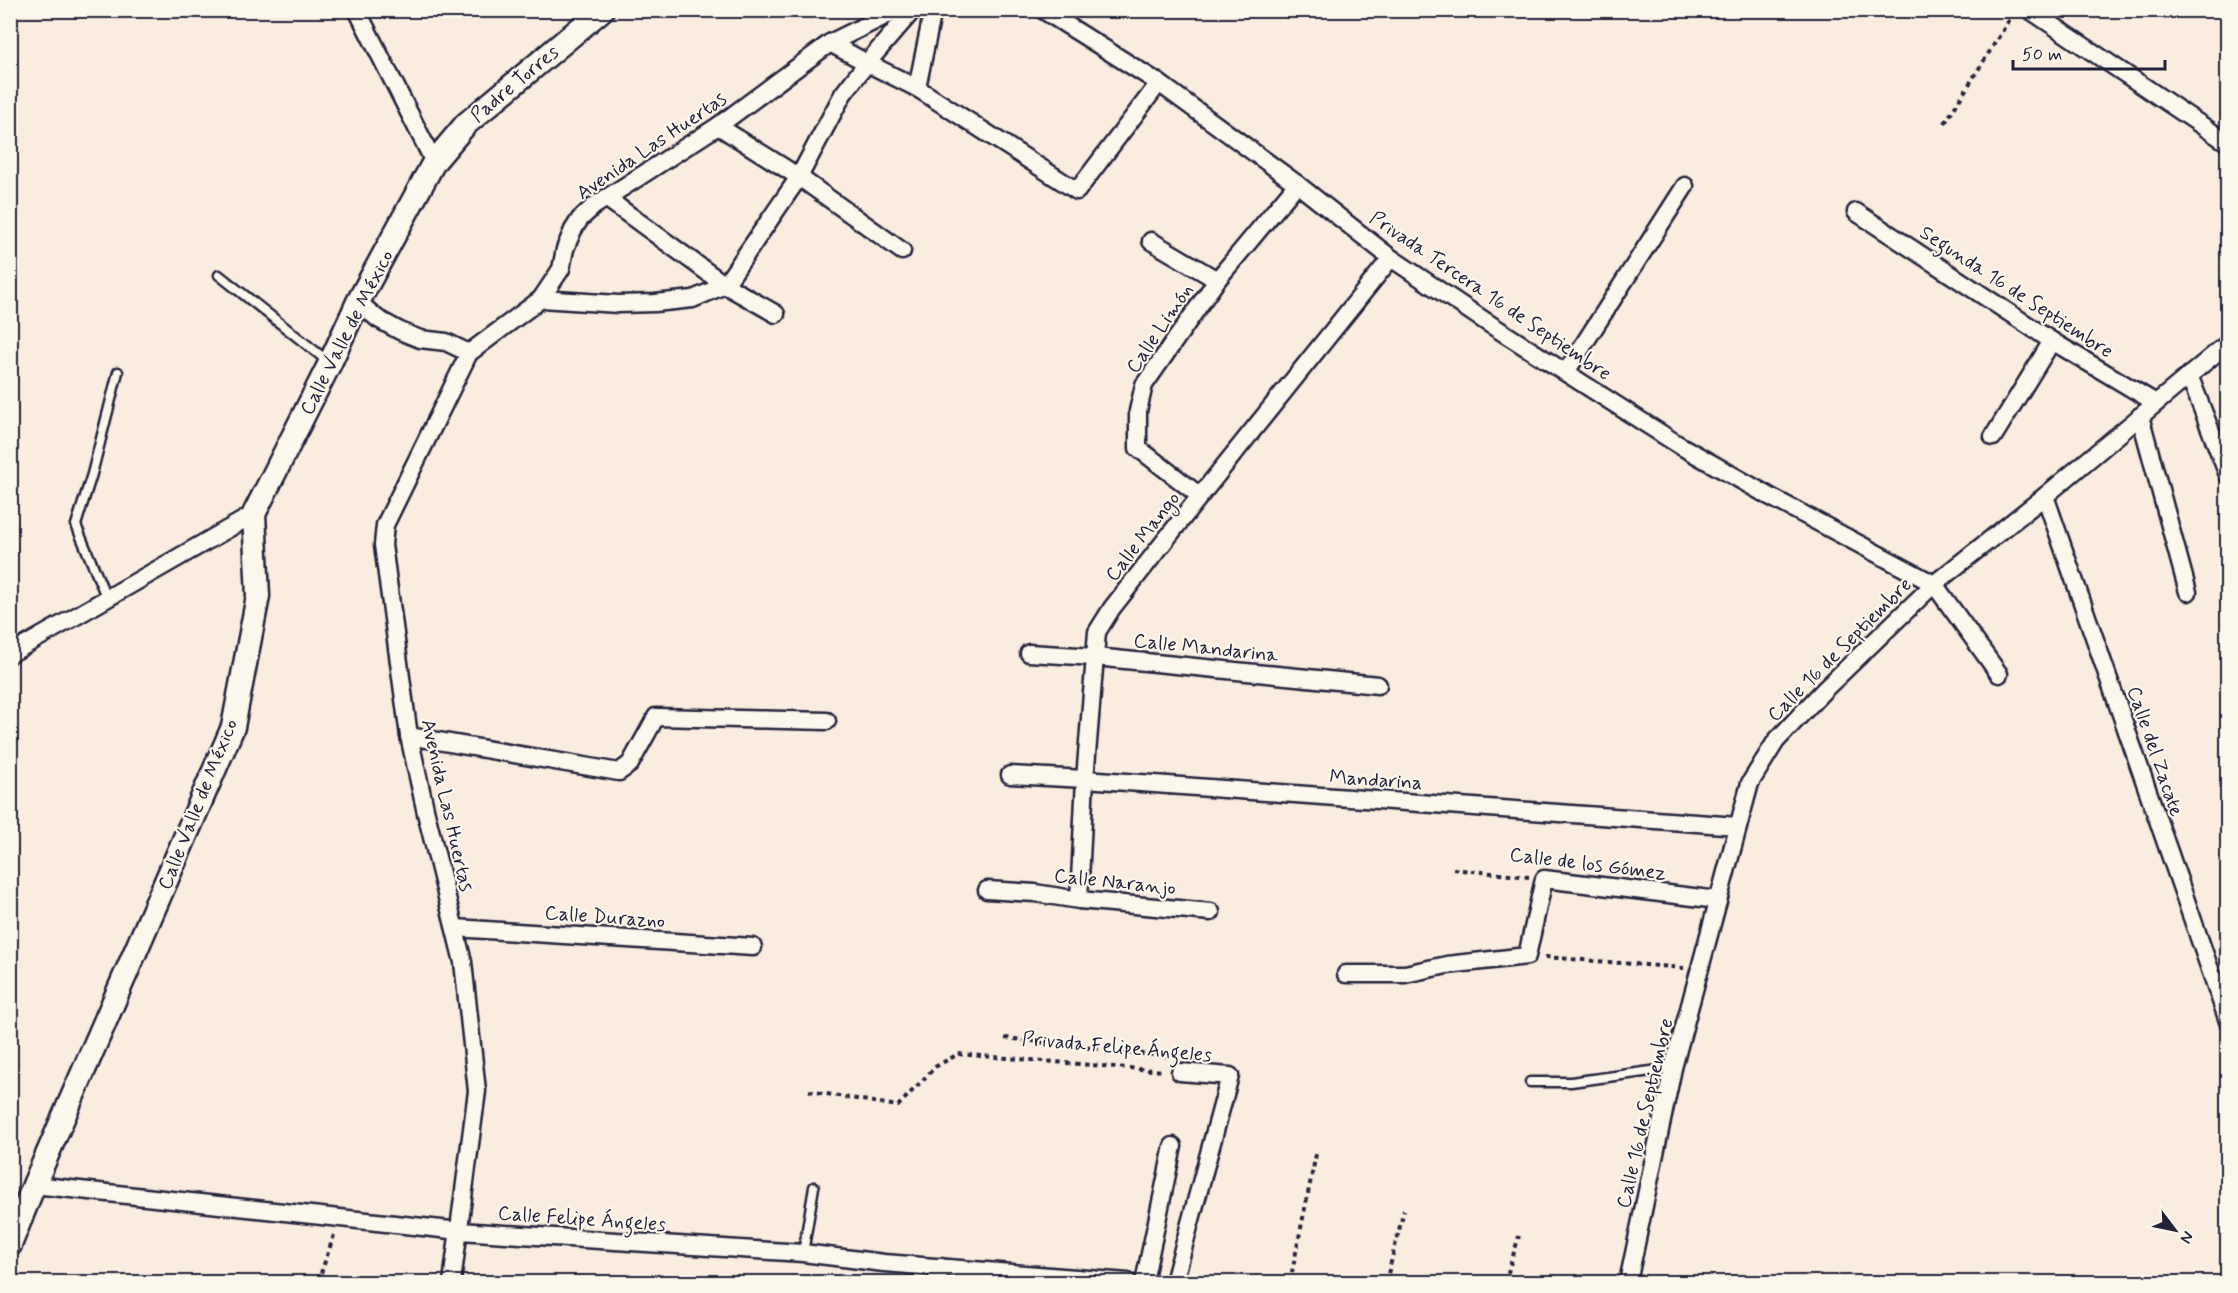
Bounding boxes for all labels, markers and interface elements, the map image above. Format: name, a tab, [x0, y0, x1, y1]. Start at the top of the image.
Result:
scale bar	[2013, 33, 2164, 71]
street label: Padre Torres	[465, 39, 565, 129]
text: 50 m	[2022, 43, 2062, 67]
street label: Avenida Las Huertas	[571, 86, 732, 207]
street label: Privada Tercera 16 de Septiembre	[1364, 205, 1616, 387]
street label: Segunda 16 de Septiembre	[1913, 219, 2118, 367]
street label: Calle Valle de México	[294, 246, 401, 420]
street label: Calle Limón	[1120, 279, 1200, 379]
street label: Calle Mango	[1100, 486, 1188, 588]
street label: Calle 16 de Septiembre	[1762, 572, 1918, 728]
street label: Calle Mandarina	[1132, 627, 1280, 670]
street label: Calle del Zacate	[2120, 683, 2189, 820]
street label: Calle Valle de México	[152, 715, 245, 894]
street label: Avenida Las Huertas	[414, 717, 480, 894]
street label: Mandarina	[1328, 764, 1423, 797]
street label: Calle de los Gómez	[1508, 841, 1668, 888]
street label: Calle Naranjo	[1053, 863, 1177, 902]
street label: Calle Durazno	[544, 900, 666, 935]
street label: Calle 16 de Septiembre	[1610, 1016, 1680, 1211]
street label: Privada Felipe Ángeles	[1021, 1026, 1213, 1071]
street label: Calle Felipe Ángeles	[497, 1200, 667, 1241]
north arrow	[2145, 1200, 2205, 1260]
text: N	[2175, 1227, 2198, 1247]

